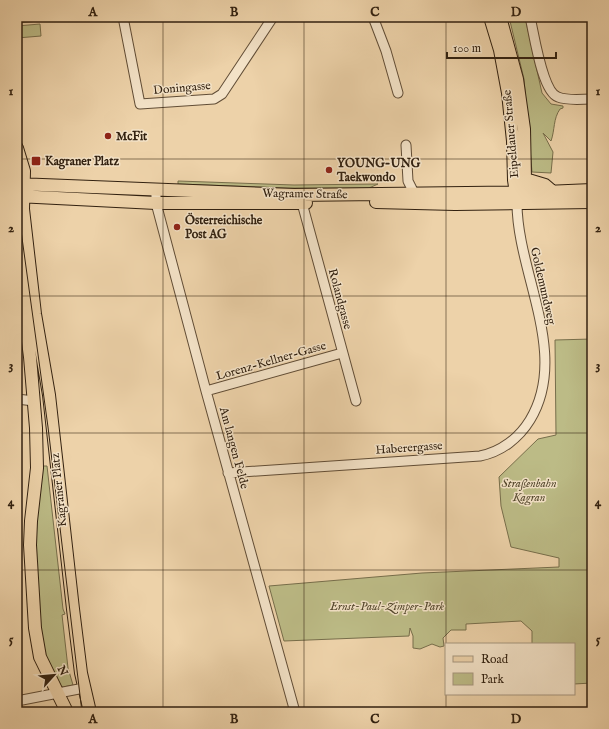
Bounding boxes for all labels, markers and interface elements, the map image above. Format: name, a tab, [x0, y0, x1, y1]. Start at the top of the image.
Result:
text: A	[88, 4, 99, 21]
text: B	[230, 4, 239, 21]
text: C	[370, 4, 380, 21]
text: D	[511, 4, 522, 21]
scale bar	[447, 34, 556, 60]
text: 100 m	[453, 41, 481, 56]
street label: Doningasse	[153, 78, 212, 98]
text: 1	[9, 83, 14, 100]
text: 1	[596, 83, 601, 100]
street label: Eipeldauer Straße	[500, 89, 523, 179]
place label: McFit	[116, 129, 148, 144]
marker: McFit	[103, 131, 113, 141]
place label: Kagraner Platz	[45, 154, 119, 170]
marker: Kagraner Platz	[30, 155, 42, 167]
place label: YOUNG-UNG Taekwondo	[336, 156, 421, 185]
marker: YOUNG-UNG Taekwondo	[324, 165, 334, 175]
street label: Wagramer Straße	[262, 186, 348, 202]
place label: Österreichische Post AG	[185, 212, 263, 242]
text: 2	[8, 220, 14, 237]
text: 2	[595, 220, 601, 237]
marker: Österreichische Post AG	[172, 222, 182, 232]
street label: Goldemundweg	[527, 246, 559, 327]
street label: Rolandgasse	[325, 267, 355, 332]
street label: Lorenz-Kellner-Gasse	[214, 338, 328, 384]
text: 3	[9, 357, 14, 374]
text: 3	[596, 357, 601, 374]
street label: Am langen Felde	[216, 404, 252, 491]
street label: Haberergasse	[375, 438, 444, 458]
street label: Kagraner Platz	[48, 452, 70, 528]
park label: Straßenbahn Kagran	[501, 476, 557, 506]
text: 4	[8, 494, 15, 511]
text: 4	[595, 494, 602, 511]
park label: Ernst-Paul-Zimper-Park	[329, 599, 444, 615]
text: 5	[9, 631, 14, 648]
text: 5	[596, 631, 601, 648]
legend	[445, 643, 575, 695]
text: Road	[481, 652, 509, 667]
north arrow	[34, 655, 74, 695]
text: N	[53, 663, 71, 679]
text: Park	[481, 672, 504, 687]
text: A	[88, 711, 99, 728]
text: B	[230, 711, 239, 728]
text: C	[370, 711, 380, 728]
text: D	[511, 711, 522, 728]

